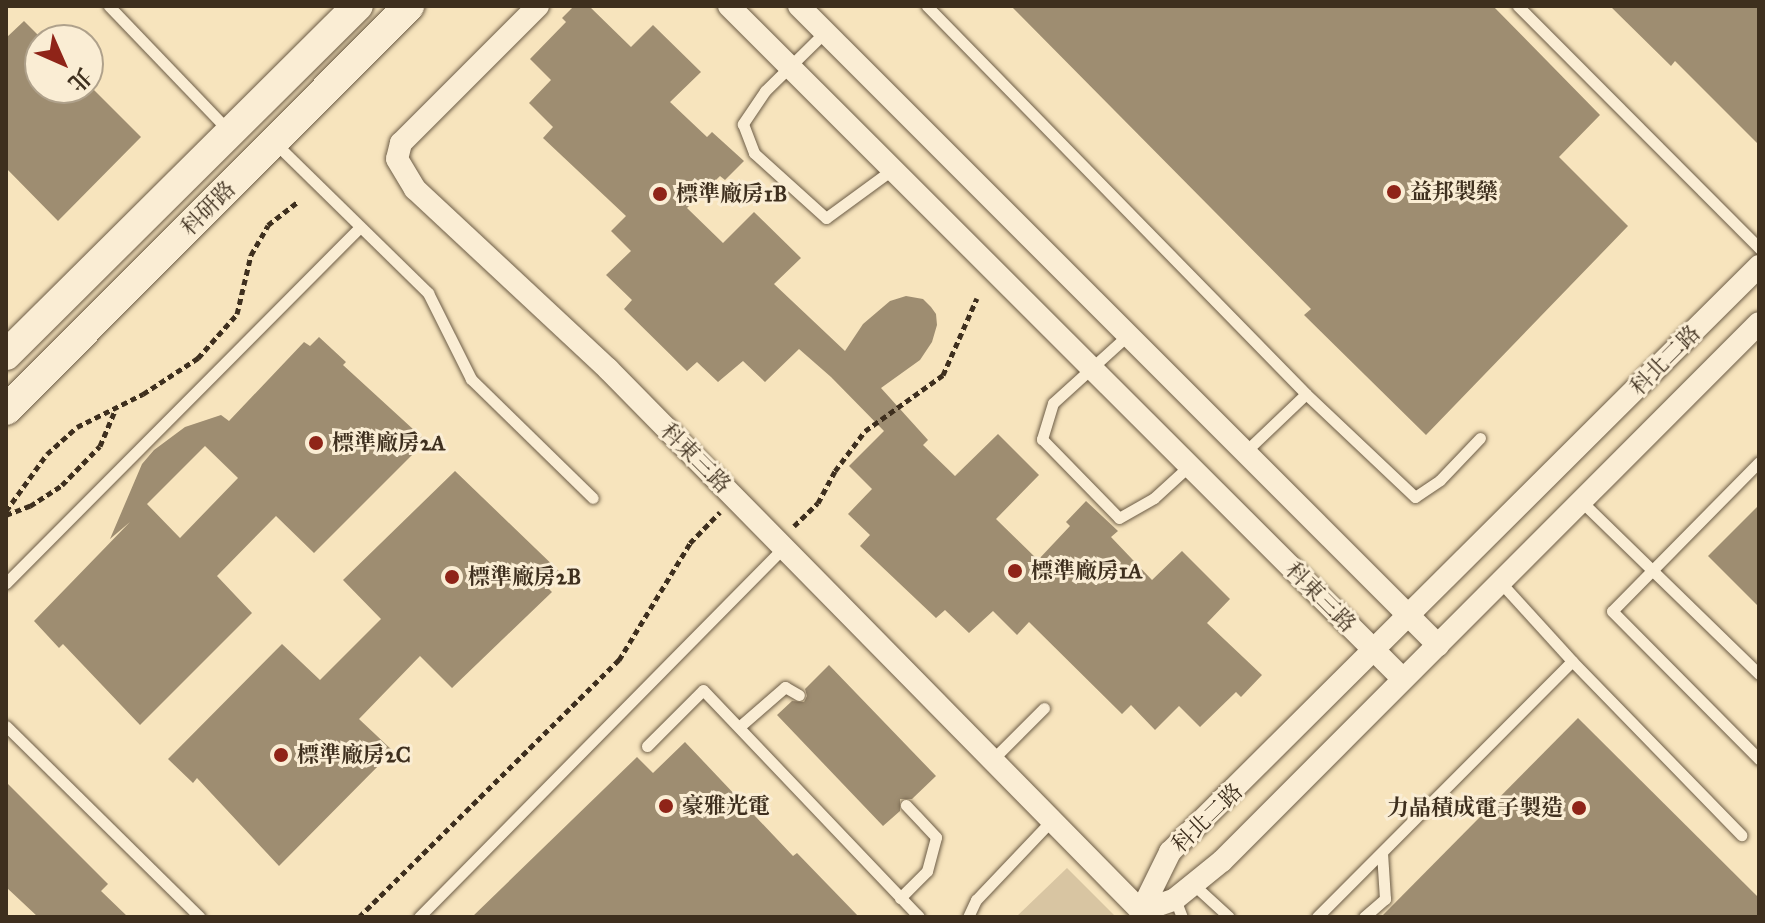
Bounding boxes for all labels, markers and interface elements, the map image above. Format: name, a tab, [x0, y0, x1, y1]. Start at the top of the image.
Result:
north arrow	[24, 24, 104, 104]
text: 北	[63, 63, 97, 97]
street label: 科研路	[175, 175, 241, 241]
place label: 益邦製藥	[1410, 179, 1498, 205]
place label: 標準廠房1B	[676, 181, 787, 207]
marker: 益邦製藥	[1385, 183, 1403, 201]
marker: 標準廠房1B	[651, 185, 669, 203]
street label: 科北二路	[1625, 320, 1705, 400]
street label: 科東三路	[656, 418, 736, 498]
place label: 標準廠房2A	[332, 430, 446, 456]
marker: 標準廠房2A	[307, 434, 325, 452]
street label: 科東三路	[1281, 557, 1361, 637]
place label: 標準廠房1A	[1031, 558, 1143, 584]
marker: 標準廠房1A	[1006, 562, 1024, 580]
place label: 標準廠房2B	[468, 564, 581, 590]
marker: 標準廠房2B	[443, 568, 461, 586]
place label: 標準廠房2C	[297, 742, 411, 768]
marker: 標準廠房2C	[272, 746, 290, 764]
street label: 科北二路	[1166, 778, 1248, 858]
place label: 豪雅光電	[682, 793, 770, 819]
place label: 力晶積成電子製造	[1387, 795, 1563, 821]
marker: 豪雅光電	[657, 797, 675, 815]
marker: 力晶積成電子製造	[1570, 799, 1588, 817]

